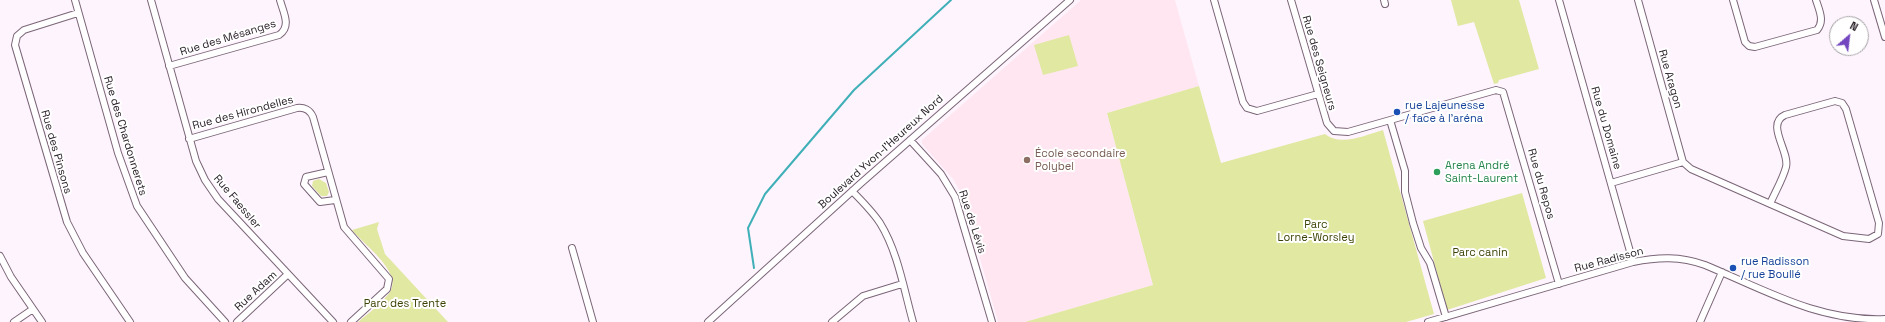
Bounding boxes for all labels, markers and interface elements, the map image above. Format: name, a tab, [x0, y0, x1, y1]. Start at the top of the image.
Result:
street label: Rue des Seigneurs	[1299, 14, 1339, 112]
north arrow	[1829, 16, 1869, 56]
street label: Rue des Mésanges	[179, 17, 277, 59]
text: N	[1848, 18, 1861, 34]
street label: Rue Aragon	[1655, 48, 1685, 110]
street label: Rue des Chardonnerets	[101, 75, 149, 197]
street label: Rue du Domaine	[1588, 85, 1624, 171]
street label: Boulevard Yvon-l'Heureux Nord	[816, 92, 946, 212]
street label: Rue des Hirondelles	[191, 93, 295, 133]
place label: rue Lajeunesse / face à l'aréna	[1405, 99, 1485, 125]
marker: rue Lajeunesse / face à l'aréna	[1392, 107, 1402, 117]
street label: Rue des Pinsons	[38, 109, 74, 195]
place label: École secondaire Polybel	[1035, 147, 1126, 173]
street label: Rue du Repos	[1525, 147, 1557, 221]
marker: École secondaire Polybel	[1022, 155, 1032, 165]
place label: Arena André Saint-Laurent	[1445, 159, 1518, 185]
marker: Arena André Saint-Laurent	[1432, 167, 1442, 177]
street label: Rue Faessler	[211, 172, 263, 232]
street label: Rue de Lévis	[956, 189, 988, 255]
park label: Parc Lorne-Worsley	[1277, 218, 1355, 244]
street label: Rue Radisson	[1573, 244, 1645, 276]
park label: Parc canin	[1452, 246, 1508, 260]
place label: rue Radisson / rue Boullé	[1741, 255, 1809, 281]
marker: rue Radisson / rue Boullé	[1728, 263, 1738, 273]
street label: Rue Adam	[232, 268, 280, 314]
park label: Parc des Trente	[364, 297, 446, 311]

